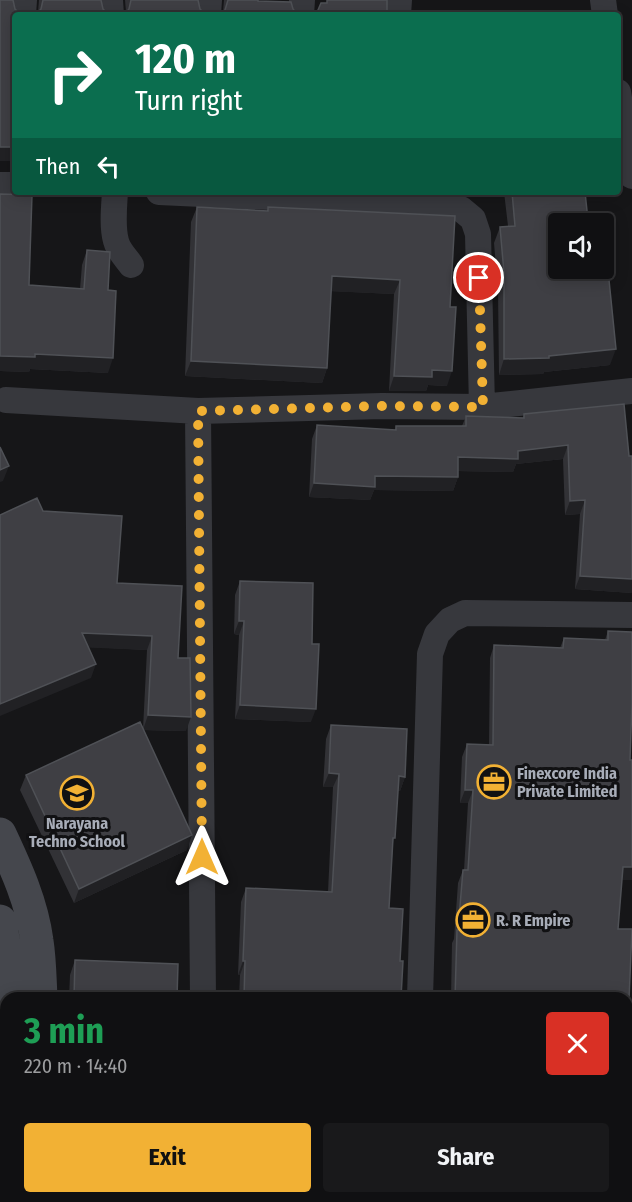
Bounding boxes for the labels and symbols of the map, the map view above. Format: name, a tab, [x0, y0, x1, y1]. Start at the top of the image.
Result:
pin	[453, 252, 504, 303]
office icon: Finexcore India Private Limited	[476, 764, 512, 800]
place label: Finexcore India Private Limited	[517, 764, 617, 801]
school or university icon: Narayana Techno School	[59, 775, 95, 811]
place label: Narayana Techno School	[29, 814, 126, 851]
position arrow	[170, 825, 234, 889]
office icon: R. R Empire	[455, 902, 491, 938]
place label: R. R Empire	[496, 911, 570, 930]

